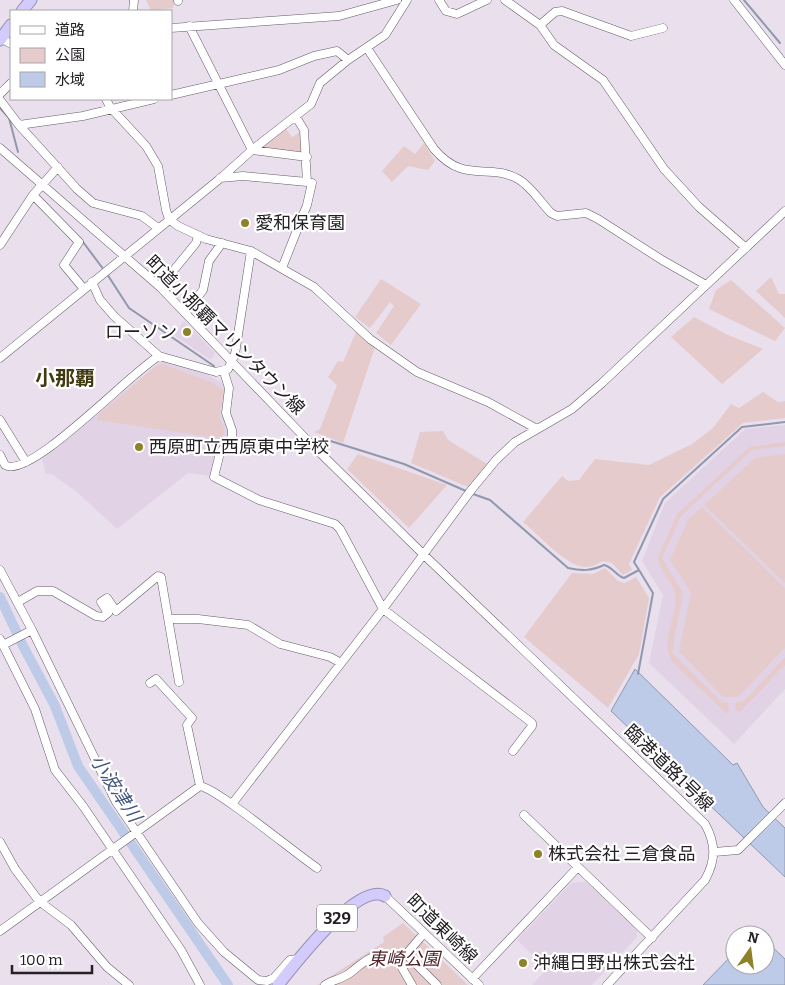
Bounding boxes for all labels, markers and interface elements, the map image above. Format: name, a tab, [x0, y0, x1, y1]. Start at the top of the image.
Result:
legend	[10, 10, 172, 100]
text: 道路	[55, 21, 85, 39]
text: 公園	[55, 46, 85, 64]
text: 水域	[55, 71, 85, 89]
place label: 愛和保育園	[255, 212, 345, 234]
marker: 愛和保育園	[239, 217, 251, 229]
street label: 町道小那覇マリンタウン線	[141, 251, 309, 419]
place label: ローソン	[105, 321, 177, 343]
marker: ローソン	[181, 326, 193, 338]
district label: 小那覇	[35, 366, 95, 390]
place label: 西原町立西原東中学校	[149, 436, 329, 458]
marker: 西原町立西原東中学校	[133, 441, 145, 453]
street label: 臨港道路1号線	[620, 720, 718, 816]
water label: 小波津川	[86, 750, 147, 828]
place label: 株式会社 三倉食品	[548, 843, 696, 865]
marker: 株式会社 三倉食品	[532, 848, 544, 860]
street label: 町道東崎線	[402, 890, 482, 968]
road number: 329	[317, 904, 357, 931]
north arrow	[725, 925, 775, 975]
text: N	[746, 928, 761, 947]
scale bar	[12, 942, 92, 974]
park label: 東崎公園	[368, 948, 443, 970]
text: 100 m	[20, 951, 63, 969]
place label: 沖縄日野出株式会社	[533, 952, 695, 974]
marker: 沖縄日野出株式会社	[517, 957, 529, 969]

